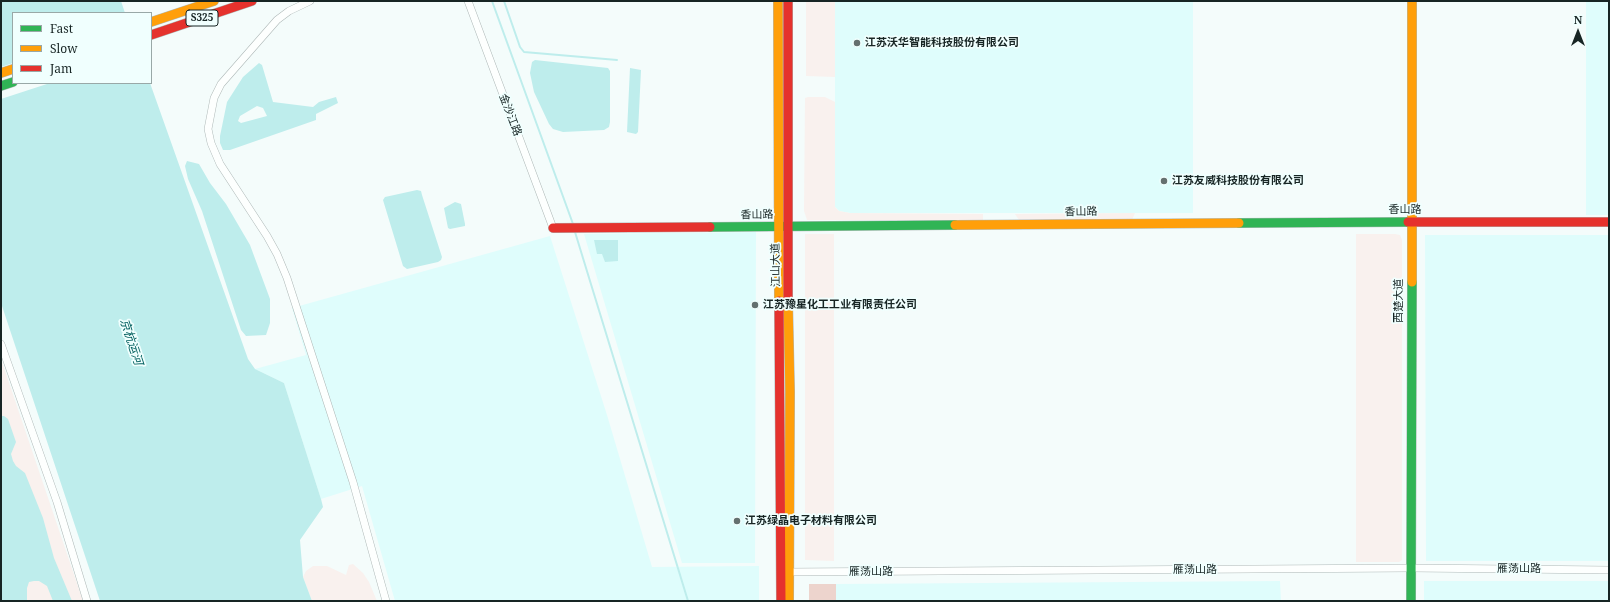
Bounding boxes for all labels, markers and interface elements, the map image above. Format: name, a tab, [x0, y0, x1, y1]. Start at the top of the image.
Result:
road number: S325	[186, 10, 218, 26]
legend	[12, 12, 152, 84]
north arrow	[1558, 12, 1598, 52]
text: N	[1574, 12, 1582, 27]
text: Fast	[50, 20, 73, 37]
place label: 江苏沃华智能科技股份有限公司	[865, 36, 1019, 50]
marker: 江苏沃华智能科技股份有限公司	[852, 38, 862, 48]
text: Slow	[50, 40, 78, 57]
text: Jam	[50, 60, 72, 77]
street label: 金沙江路	[496, 92, 524, 138]
place label: 江苏友威科技股份有限公司	[1172, 174, 1304, 188]
marker: 江苏友威科技股份有限公司	[1159, 176, 1169, 186]
street label: 香山路	[1389, 203, 1421, 217]
street label: 香山路	[1064, 205, 1098, 219]
street label: 香山路	[740, 208, 774, 222]
street label: 江山大道	[769, 243, 783, 287]
street label: 西楚大道	[1392, 279, 1406, 323]
place label: 江苏豫星化工工业有限责任公司	[763, 298, 917, 312]
marker: 江苏豫星化工工业有限责任公司	[750, 300, 760, 310]
water label: 京杭运河	[117, 317, 145, 367]
place label: 江苏绿晶电子材料有限公司	[745, 514, 877, 528]
marker: 江苏绿晶电子材料有限公司	[732, 516, 742, 526]
street label: 雁荡山路	[1497, 562, 1541, 576]
street label: 雁荡山路	[1173, 563, 1217, 577]
street label: 雁荡山路	[849, 565, 893, 579]

